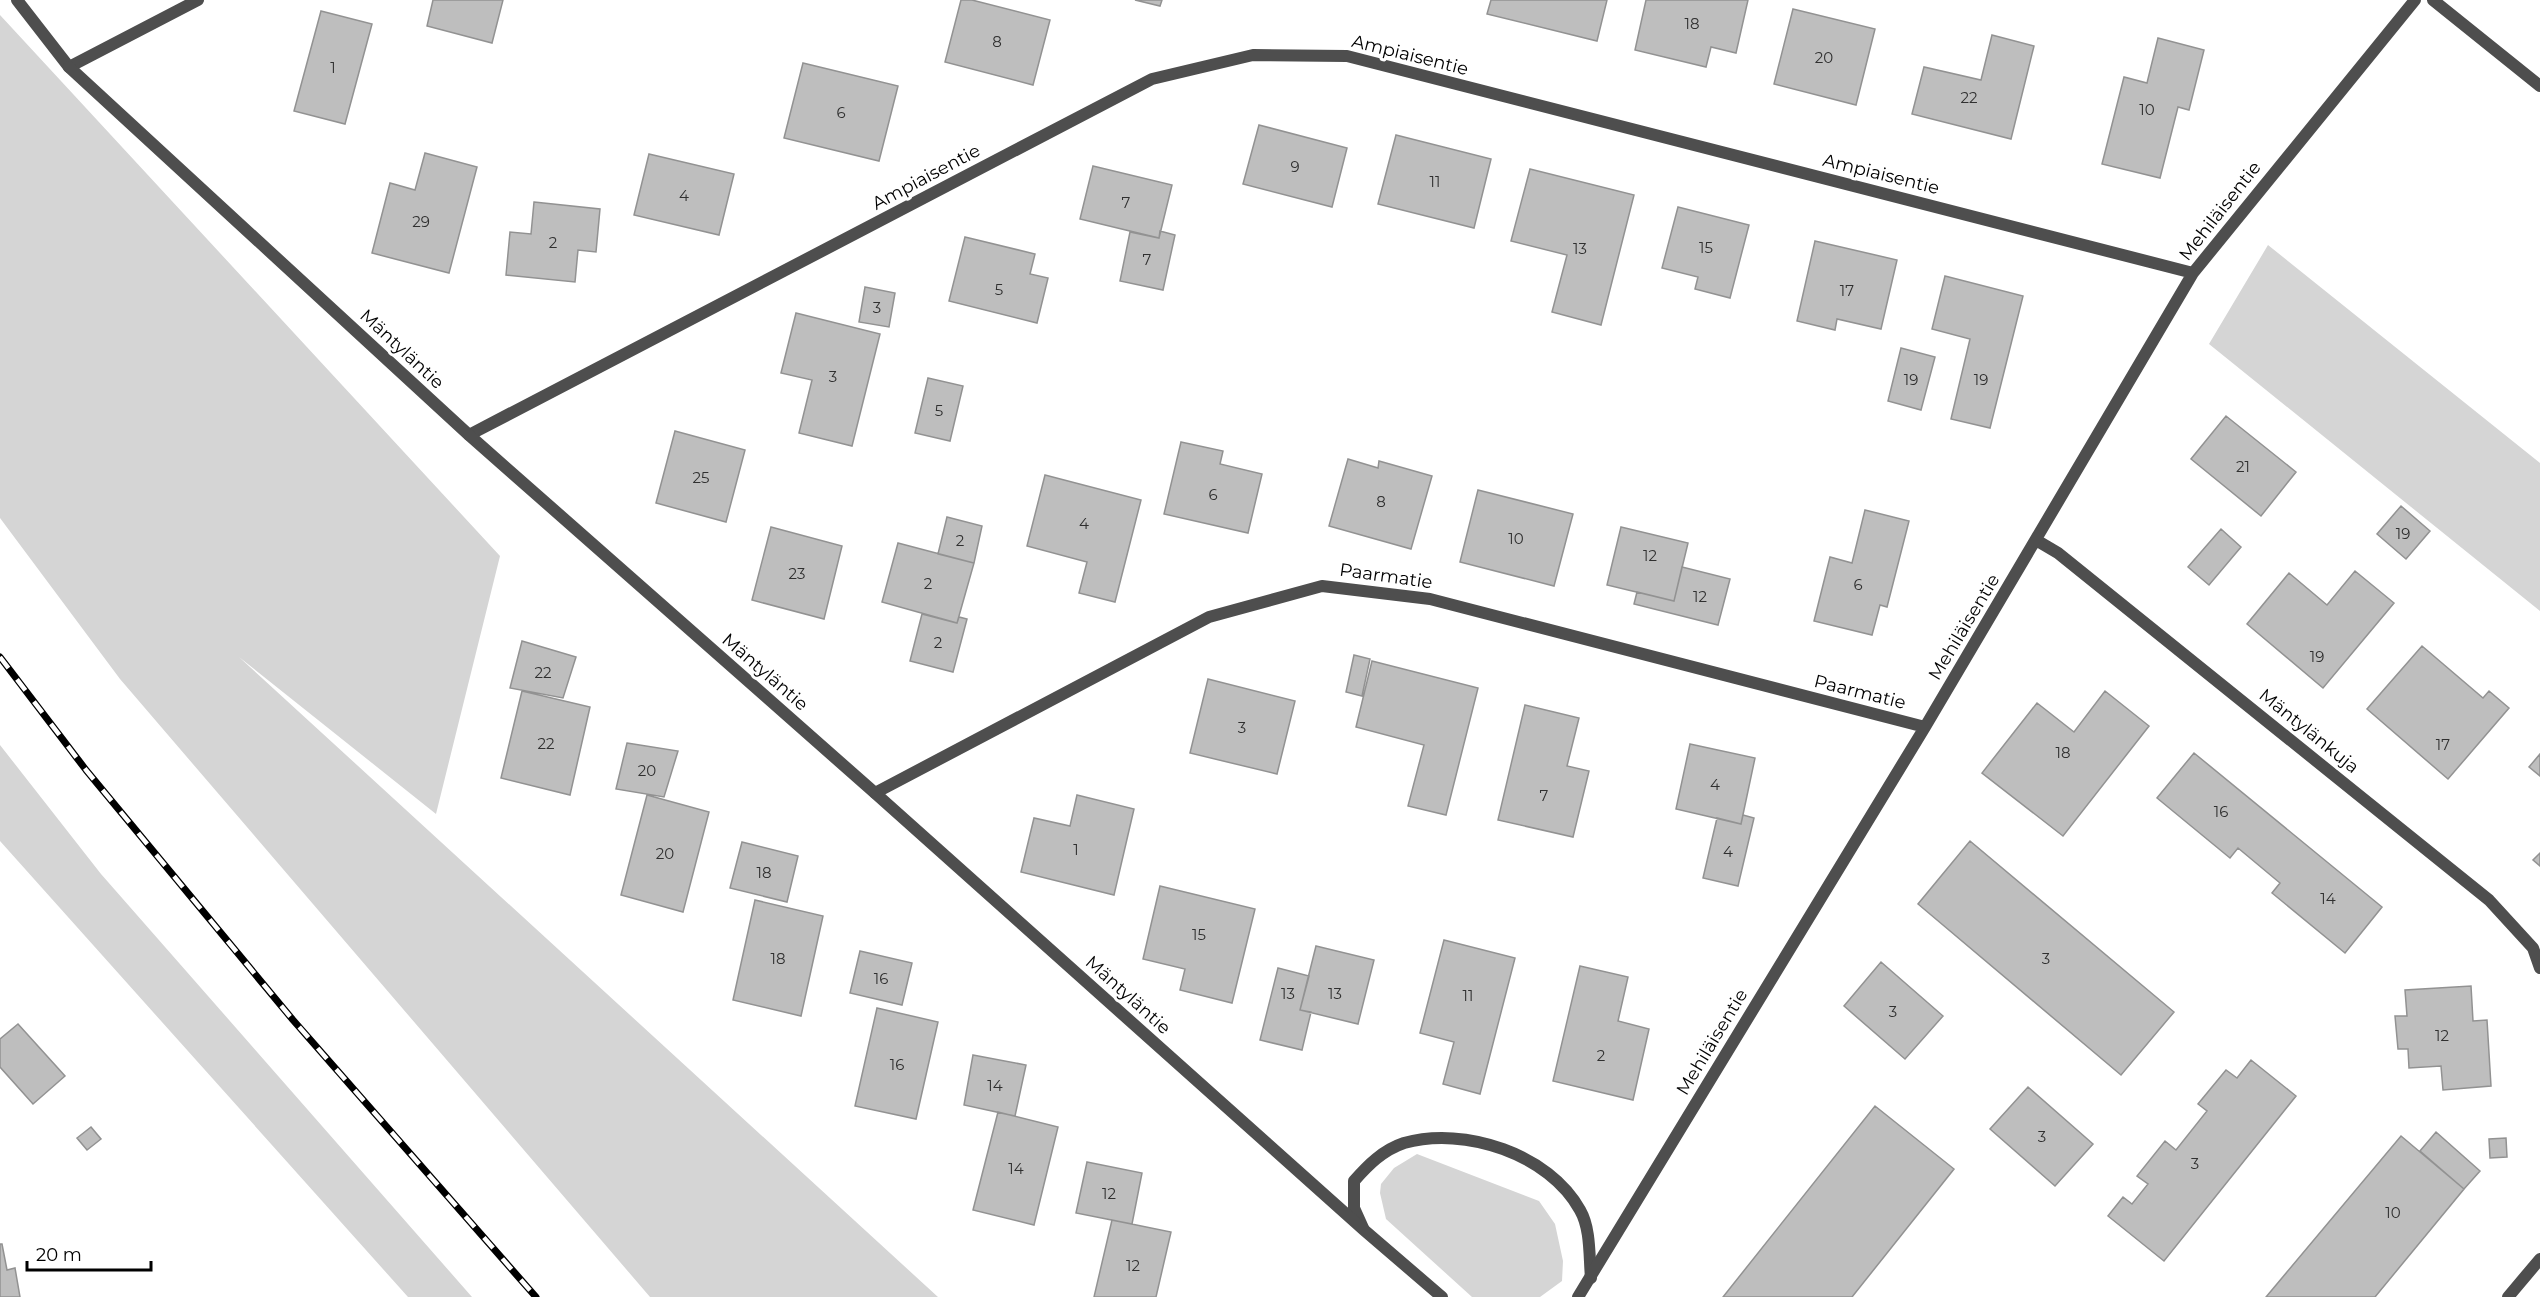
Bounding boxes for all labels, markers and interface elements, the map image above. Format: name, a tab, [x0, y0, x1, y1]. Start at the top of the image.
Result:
house number: 18	[1685, 14, 1700, 33]
street label: Ampiaisentie	[1349, 30, 1471, 80]
house number: 8	[992, 32, 1002, 51]
house number: 20	[1815, 48, 1833, 67]
house number: 1	[330, 58, 336, 77]
house number: 22	[1960, 88, 1978, 107]
house number: 10	[2139, 100, 2155, 119]
house number: 6	[836, 103, 846, 122]
street label: Ampiaisentie	[868, 139, 984, 215]
street label: Ampiaisentie	[1820, 149, 1942, 199]
house number: 9	[1290, 157, 1300, 176]
street label: Mehiläisentie	[2174, 157, 2266, 265]
house number: 11	[1430, 172, 1440, 191]
house number: 4	[679, 186, 689, 205]
house number: 7	[1122, 193, 1131, 212]
house number: 29	[412, 212, 430, 231]
house number: 2	[549, 233, 557, 252]
house number: 15	[1699, 238, 1713, 257]
house number: 13	[1573, 239, 1587, 258]
house number: 7	[1143, 250, 1152, 269]
house number: 5	[995, 280, 1003, 299]
house number: 17	[1840, 281, 1854, 300]
house number: 3	[873, 298, 881, 317]
street label: Mäntyläntie	[355, 304, 449, 394]
house number: 3	[829, 367, 837, 386]
house number: 19	[1904, 370, 1918, 389]
house number: 19	[1974, 370, 1988, 389]
house number: 5	[935, 401, 943, 420]
house number: 21	[2236, 457, 2250, 476]
house number: 25	[692, 468, 710, 487]
house number: 6	[1208, 485, 1218, 504]
house number: 8	[1376, 492, 1386, 511]
house number: 4	[1079, 514, 1089, 533]
house number: 19	[2396, 524, 2410, 543]
house number: 10	[1508, 529, 1524, 548]
house number: 2	[956, 531, 964, 550]
house number: 12	[1643, 546, 1657, 565]
street label: Paarmatie	[1338, 559, 1434, 593]
house number: 23	[789, 564, 805, 583]
street label: Mehiläisentie	[1924, 570, 2004, 684]
house number: 2	[924, 574, 932, 593]
house number: 6	[1853, 575, 1863, 594]
house number: 12	[1693, 587, 1707, 606]
street label: Mäntyläntie	[717, 629, 813, 715]
house number: 2	[934, 633, 942, 652]
house number: 19	[2310, 647, 2324, 666]
house number: 22	[534, 663, 552, 682]
street label: Paarmatie	[1812, 670, 1908, 714]
street label: Mäntylänkuja	[2255, 684, 2363, 778]
house number: 3	[1238, 718, 1246, 737]
house number: 22	[537, 734, 555, 753]
house number: 17	[2436, 735, 2450, 754]
house number: 18	[2056, 743, 2071, 762]
house number: 20	[638, 761, 656, 780]
house number: 4	[1710, 775, 1720, 794]
house number: 7	[1540, 786, 1549, 805]
house number: 16	[2214, 802, 2228, 821]
house number: 1	[1073, 840, 1079, 859]
house number: 4	[1723, 842, 1733, 861]
house number: 20	[656, 844, 674, 863]
house number: 18	[757, 863, 772, 882]
house number: 14	[2320, 889, 2336, 908]
house number: 15	[1192, 925, 1206, 944]
house number: 18	[771, 949, 786, 968]
house number: 3	[2042, 949, 2050, 968]
street label: Mäntyläntie	[1081, 951, 1175, 1039]
house number: 16	[874, 969, 888, 988]
house number: 13	[1281, 984, 1295, 1003]
house number: 13	[1328, 984, 1342, 1003]
street label: Mehiläisentie	[1672, 985, 1752, 1099]
house number: 11	[1463, 986, 1473, 1005]
house number: 3	[1889, 1002, 1897, 1021]
house number: 12	[2435, 1026, 2449, 1045]
house number: 2	[1597, 1046, 1605, 1065]
house number: 16	[890, 1055, 904, 1074]
house number: 14	[987, 1076, 1003, 1095]
house number: 3	[2038, 1127, 2046, 1146]
house number: 3	[2191, 1154, 2199, 1173]
house number: 14	[1008, 1159, 1024, 1178]
house number: 12	[1102, 1184, 1116, 1203]
house number: 10	[2385, 1203, 2401, 1222]
scale bar	[27, 1234, 152, 1272]
text: 20 m	[36, 1244, 82, 1266]
house number: 12	[1126, 1256, 1140, 1275]

